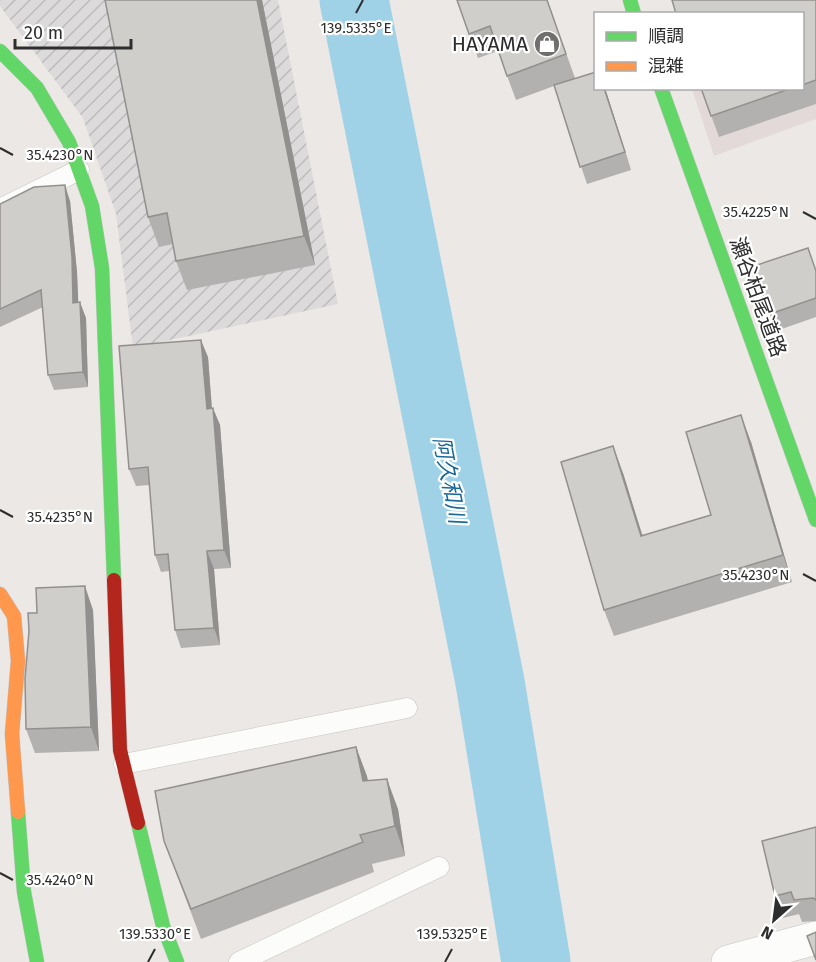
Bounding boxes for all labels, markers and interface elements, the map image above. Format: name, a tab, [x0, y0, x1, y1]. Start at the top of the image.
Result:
scale bar	[15, 12, 130, 50]
legend	[594, 12, 804, 90]
text: 139.5335°E	[320, 19, 392, 37]
text: 20 m	[24, 22, 63, 44]
text: 順調	[648, 25, 684, 47]
shop icon: HAYAMA	[532, 29, 562, 59]
place label: HAYAMA	[452, 31, 528, 57]
text: 混雑	[648, 55, 684, 77]
text: 35.4230°N	[26, 146, 94, 164]
text: 35.4225°N	[723, 203, 789, 221]
street label: 瀬谷柏尾道路	[724, 233, 792, 361]
water label: 阿久和川	[428, 434, 472, 528]
text: 35.4235°N	[27, 508, 93, 526]
text: 35.4230°N	[722, 566, 790, 584]
text: 35.4240°N	[26, 871, 94, 889]
north arrow	[744, 890, 804, 950]
text: N	[758, 922, 776, 944]
text: 139.5330°E	[119, 925, 191, 943]
text: 139.5325°E	[417, 925, 487, 943]

